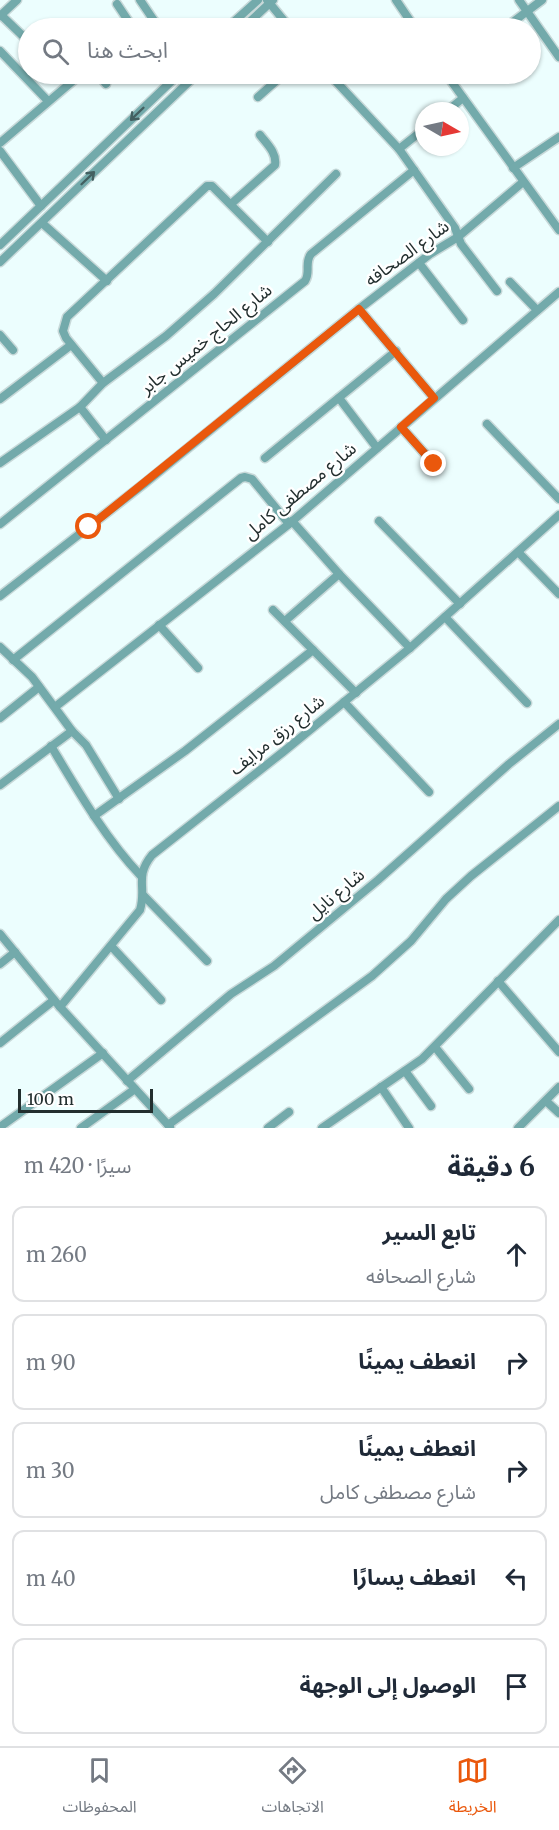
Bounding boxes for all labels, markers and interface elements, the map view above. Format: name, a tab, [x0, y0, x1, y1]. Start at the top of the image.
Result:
search box	[18, 18, 541, 84]
icon: search	[39, 35, 72, 68]
text: ابحث هنا	[87, 36, 168, 64]
north arrow	[415, 102, 469, 156]
one-way arrow	[129, 107, 144, 122]
one-way arrow	[80, 171, 95, 185]
street label: شارع الصحافه	[360, 214, 455, 293]
street label: شارع الحاج خميس جابر	[134, 278, 278, 402]
street label: شارع مصطفى كامل	[239, 437, 363, 547]
route end	[420, 450, 446, 476]
route start	[75, 513, 101, 539]
street label: شارع رزق مرايف	[224, 689, 331, 782]
street label: شارع نايل	[302, 863, 371, 927]
scale bar	[18, 1086, 153, 1114]
text: 100 m	[27, 1089, 74, 1109]
text: 6 دقيقة	[447, 1150, 535, 1183]
text: سيرًا · 420 m	[24, 1153, 131, 1178]
text: تابع السير	[383, 1218, 476, 1246]
icon: ahead	[500, 1238, 533, 1271]
text: 260 m	[26, 1242, 87, 1267]
text: شارع الصحافه	[366, 1263, 476, 1288]
icon: right	[500, 1346, 533, 1379]
text: انعطف يمينًا	[358, 1347, 476, 1375]
text: 90 m	[26, 1350, 76, 1375]
text: انعطف يمينًا	[358, 1434, 476, 1462]
icon: right	[500, 1454, 533, 1487]
text: 30 m	[26, 1458, 75, 1483]
text: شارع مصطفى كامل	[320, 1479, 476, 1504]
icon: left	[500, 1562, 533, 1595]
text: انعطف يسارًا	[353, 1563, 476, 1591]
text: 40 m	[26, 1566, 76, 1591]
icon: arrive	[500, 1670, 533, 1703]
text: الوصول إلى الوجهة	[299, 1671, 476, 1699]
tab: المحفوظات	[62, 1754, 137, 1824]
tab: الاتجاهات	[261, 1754, 324, 1824]
tab: الخريطة	[449, 1754, 497, 1824]

